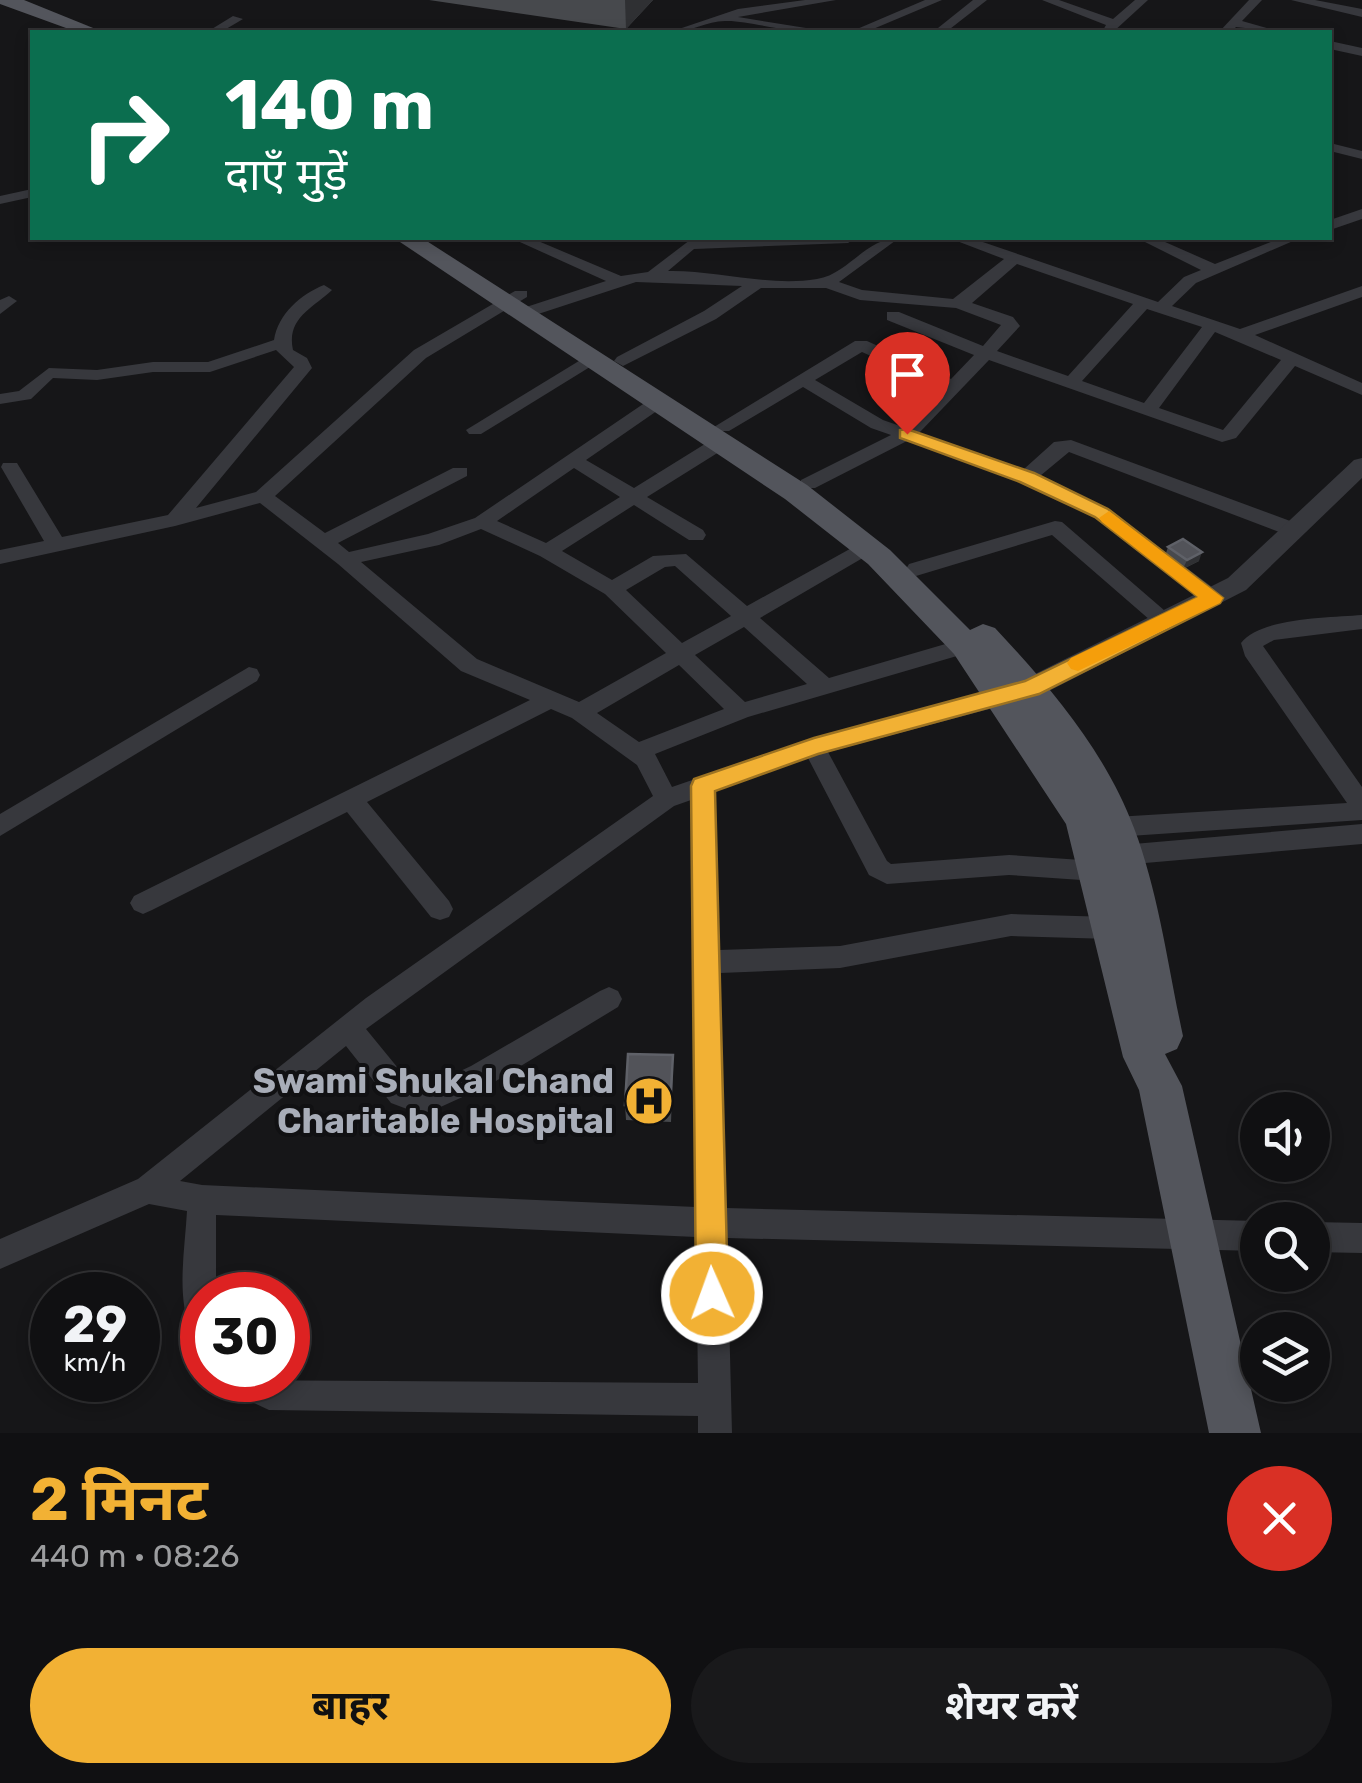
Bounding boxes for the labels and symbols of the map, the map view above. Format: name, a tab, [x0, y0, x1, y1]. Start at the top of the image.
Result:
pin	[865, 332, 950, 435]
place label: Swami Shukal Chand Charitable Hospital	[253, 1060, 614, 1142]
hospital icon: Swami Shukal Chand Charitable Hospital	[623, 1075, 675, 1127]
position arrow	[660, 1242, 764, 1346]
speed limit sign: 30	[180, 1272, 310, 1402]

